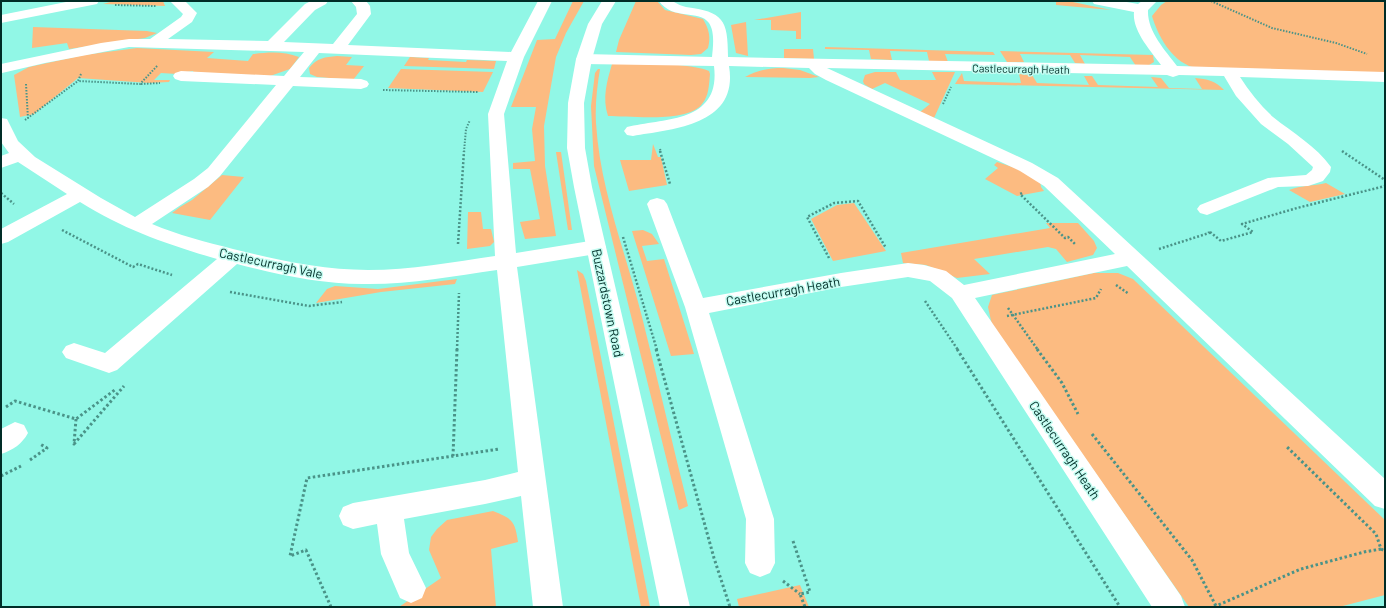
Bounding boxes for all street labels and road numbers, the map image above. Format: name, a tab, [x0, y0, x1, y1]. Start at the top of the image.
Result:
street label: Castlecurragh Heath	[972, 61, 1070, 76]
street label: Castlecurragh Vale	[218, 244, 324, 282]
street label: Buzzardstown Road	[589, 247, 627, 359]
street label: Castlecurragh Heath	[725, 273, 841, 309]
street label: Castlecurragh Heath	[1026, 398, 1104, 502]

